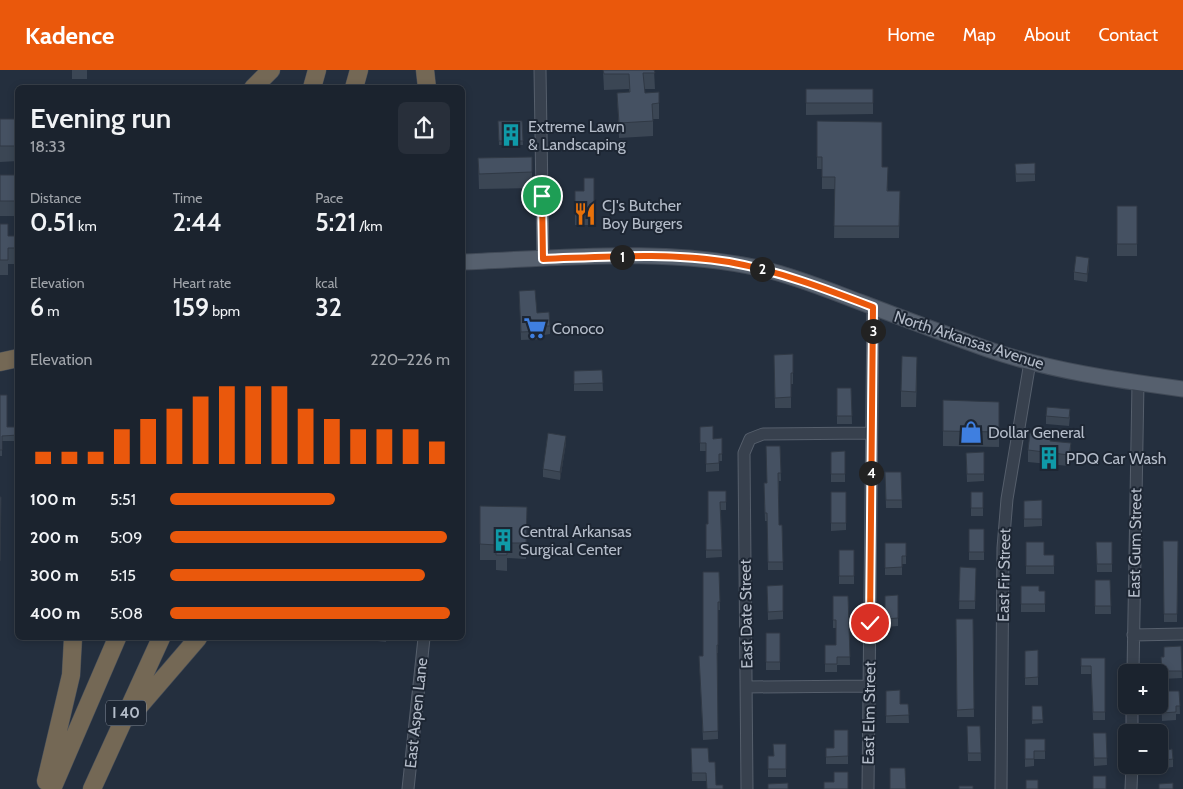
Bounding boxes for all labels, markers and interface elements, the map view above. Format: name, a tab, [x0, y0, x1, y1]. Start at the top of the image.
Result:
text: Kadence	[25, 21, 114, 50]
text: Home	[887, 24, 935, 46]
text: Map	[963, 24, 996, 46]
text: About	[1024, 24, 1070, 46]
text: Contact	[1098, 24, 1158, 46]
text: Evening run	[30, 101, 171, 135]
button: share	[398, 102, 450, 154]
place label: Extreme Lawn & Landscaping	[528, 117, 627, 154]
building icon: Extreme Lawn & Landscaping	[498, 122, 524, 148]
text: 18:33	[30, 137, 66, 156]
pin	[521, 175, 563, 217]
icon: arrive	[528, 182, 556, 210]
text: Distance	[30, 189, 82, 207]
text: Time	[173, 189, 202, 207]
text: Pace	[315, 189, 343, 207]
place label: CJ's Butcher Boy Burgers	[602, 196, 683, 233]
restaurant icon: CJ's Butcher Boy Burgers	[572, 201, 598, 227]
text: 0.51	[30, 207, 75, 237]
text: 2:44	[173, 207, 222, 237]
text: 5:21	[315, 207, 356, 237]
text: km	[75, 217, 97, 235]
text: /km	[356, 217, 382, 235]
pin: 1	[610, 244, 634, 270]
text: 1	[620, 248, 625, 266]
pin: 2	[750, 256, 774, 282]
text: 2	[759, 260, 766, 278]
text: Elevation	[30, 274, 85, 292]
text: Heart rate	[173, 274, 231, 292]
text: kcal	[315, 274, 338, 292]
text: 6	[30, 292, 44, 322]
text: 159	[173, 292, 209, 322]
text: 32	[315, 292, 342, 322]
text: m	[44, 302, 60, 320]
text: bpm	[209, 302, 240, 320]
street label: North Arkansas Avenue	[892, 307, 1046, 373]
supermarket icon: Conoco	[522, 315, 548, 341]
pin: 3	[860, 318, 886, 344]
place label: Conoco	[552, 319, 604, 338]
text: 3	[870, 322, 877, 340]
text: Elevation	[30, 350, 93, 369]
text: 220–226 m	[370, 350, 450, 369]
shop icon: Dollar General	[958, 419, 984, 445]
place label: Dollar General	[988, 423, 1085, 442]
building icon: PDQ Car Wash	[1036, 445, 1062, 471]
place label: PDQ Car Wash	[1066, 449, 1166, 468]
pin: 4	[858, 460, 884, 486]
text: 4	[867, 464, 876, 482]
street label: East Gum Street	[1125, 487, 1145, 598]
text: 100 m	[30, 490, 76, 509]
text: 5:51	[110, 490, 136, 509]
place label: Central Arkansas Surgical Center	[520, 522, 632, 559]
building icon: Central Arkansas Surgical Center	[490, 527, 516, 553]
street label: East Fir Street	[994, 527, 1014, 622]
text: 200 m	[30, 528, 79, 547]
text: 5:09	[110, 528, 142, 547]
street label: East Date Street	[736, 559, 756, 669]
text: 300 m	[30, 566, 79, 585]
text: 5:15	[110, 566, 136, 585]
pin	[849, 602, 891, 644]
text: 400 m	[30, 604, 80, 623]
text: 5:08	[110, 604, 143, 623]
icon: check	[856, 609, 884, 637]
street label: East Aspen Lane	[401, 657, 431, 769]
street label: East Elm Street	[859, 660, 879, 765]
map controls	[1118, 664, 1168, 774]
button: +	[1118, 664, 1168, 714]
road number: I 40	[106, 700, 146, 726]
button: −	[1118, 724, 1168, 774]

